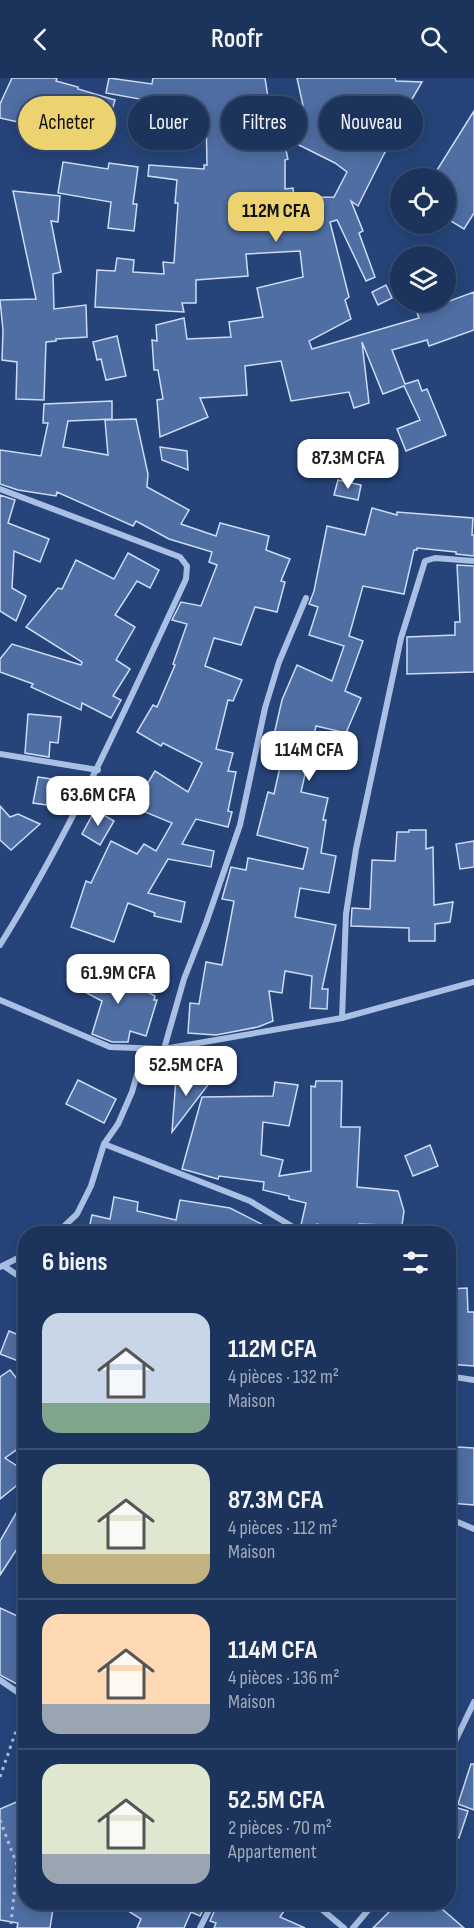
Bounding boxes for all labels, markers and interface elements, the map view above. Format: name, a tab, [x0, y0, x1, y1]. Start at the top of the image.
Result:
icon: back	[24, 23, 57, 56]
text: Roofr	[211, 23, 263, 55]
icon: search	[417, 23, 450, 56]
chip: Acheter	[18, 96, 116, 150]
chip: Louer	[128, 96, 209, 150]
chip: Filtres	[221, 96, 307, 150]
chip: Nouveau	[319, 96, 423, 150]
map controls	[390, 168, 456, 312]
button: locate	[390, 168, 456, 234]
pin: 112M CFA	[214, 192, 338, 243]
text: 112M CFA	[242, 199, 310, 223]
button: layers	[390, 246, 456, 312]
pin: 87.3M CFA	[279, 439, 417, 490]
text: 87.3M CFA	[311, 446, 385, 470]
pin: 114M CFA	[247, 731, 371, 782]
text: 114M CFA	[275, 738, 343, 762]
pin: 63.6M CFA	[29, 776, 167, 827]
text: 63.6M CFA	[60, 783, 136, 807]
pin: 61.9M CFA	[49, 954, 187, 1005]
text: 61.9M CFA	[81, 961, 155, 985]
pin: 52.5M CFA	[117, 1046, 255, 1097]
text: 52.5M CFA	[149, 1053, 223, 1077]
icon: filters	[399, 1246, 432, 1279]
text: 6 biens	[42, 1247, 108, 1278]
text: 112M CFA	[228, 1334, 316, 1365]
icon: home	[90, 1337, 162, 1409]
text: 4 pièces · 132 m²	[228, 1365, 339, 1389]
text: Maison	[228, 1389, 275, 1413]
text: 87.3M CFA	[228, 1485, 323, 1516]
icon: home	[90, 1488, 162, 1560]
text: 4 pièces · 112 m²	[228, 1516, 338, 1540]
text: Maison	[228, 1540, 275, 1564]
text: 114M CFA	[228, 1635, 317, 1666]
icon: home	[90, 1638, 162, 1710]
text: 4 pièces · 136 m²	[228, 1666, 339, 1690]
text: Maison	[228, 1690, 275, 1714]
text: 52.5M CFA	[228, 1785, 325, 1816]
icon: home	[90, 1788, 162, 1860]
text: 2 pièces · 70 m²	[228, 1816, 332, 1840]
text: Appartement	[228, 1840, 317, 1864]

